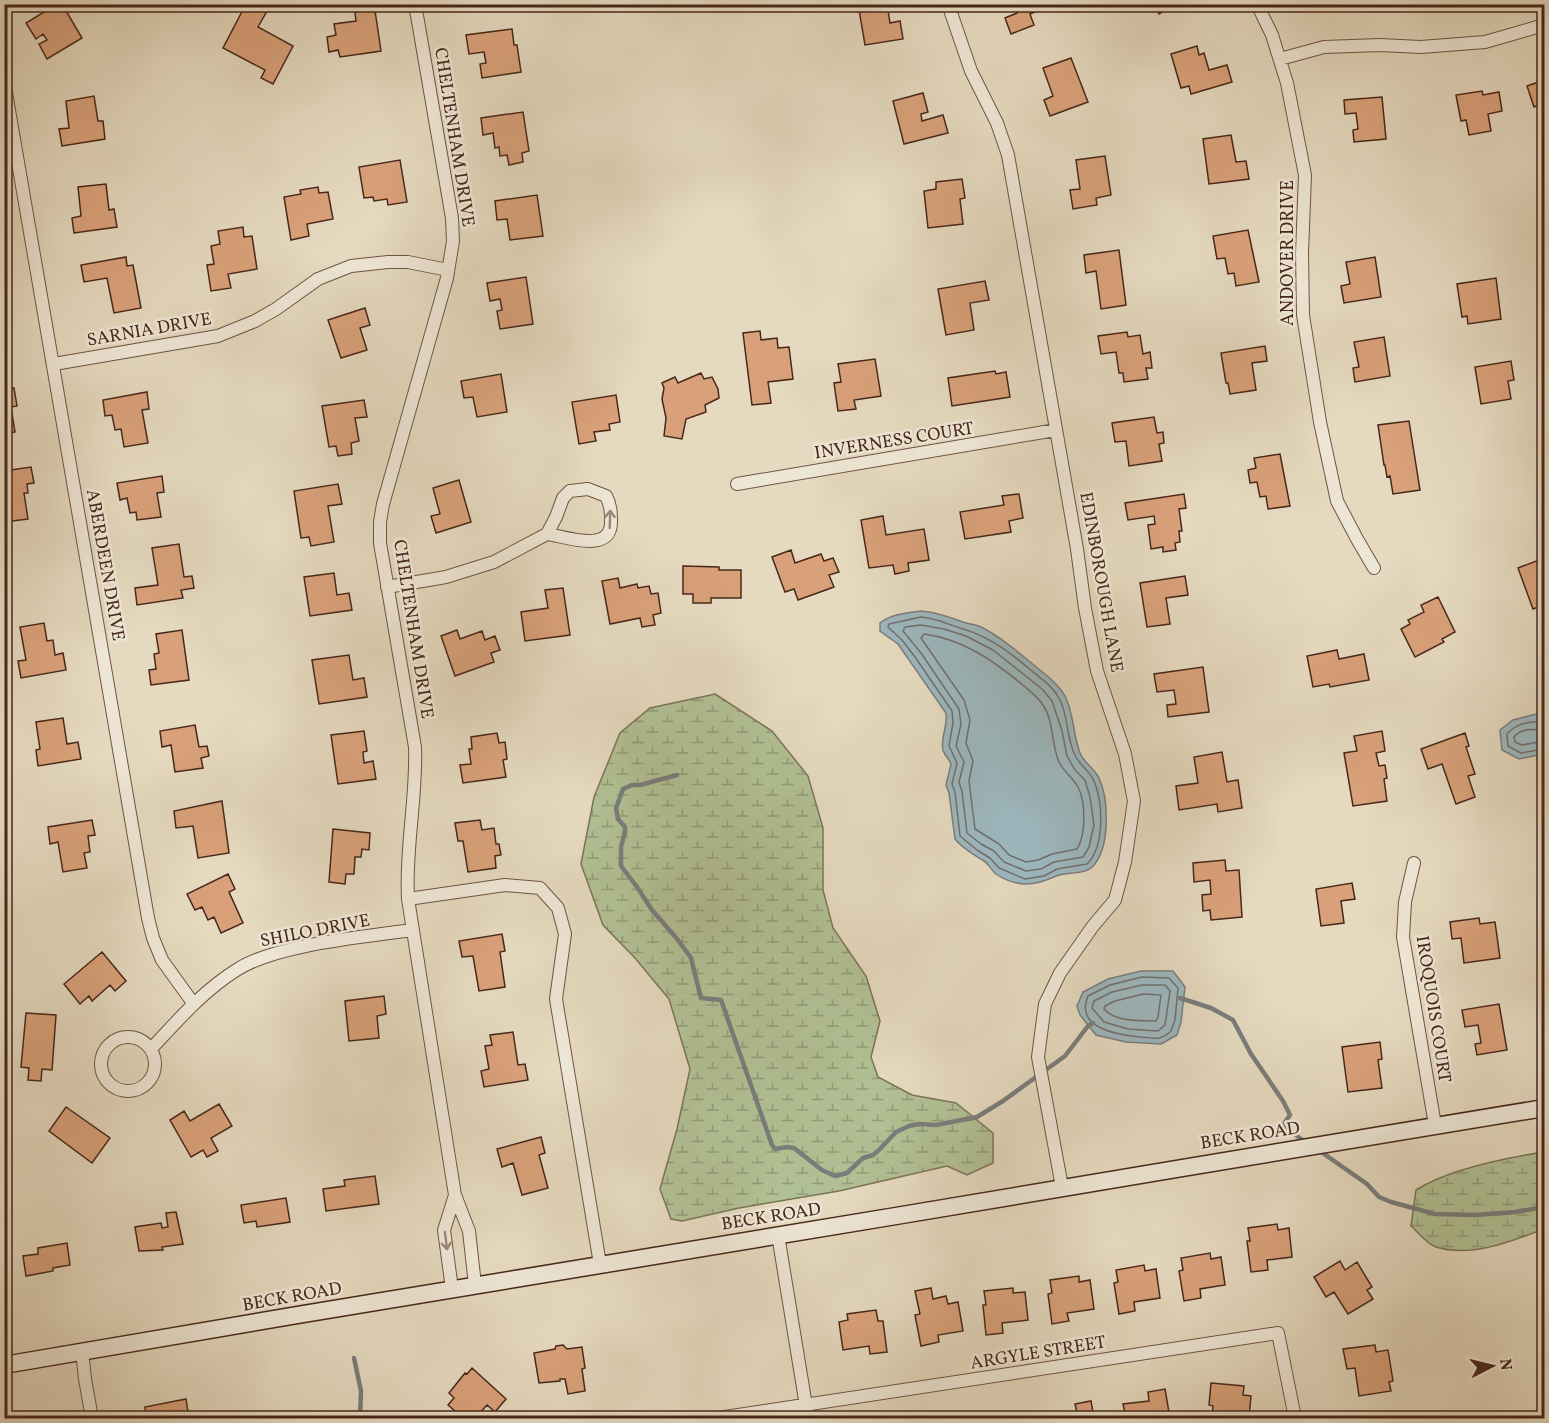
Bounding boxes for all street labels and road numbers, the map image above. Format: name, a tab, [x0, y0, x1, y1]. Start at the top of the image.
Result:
street label: CHELTENHAM DRIVE	[427, 46, 480, 229]
street label: ANDOVER DRIVE	[1276, 180, 1301, 326]
street label: SARNIA DRIVE	[85, 307, 214, 354]
street label: INVERNESS COURT	[813, 416, 976, 466]
street label: ABERDEEN DRIVE	[79, 487, 130, 643]
street label: EDINBOROUGH LANE	[1072, 490, 1129, 675]
street label: CHELTENHAM DRIVE	[386, 538, 439, 721]
street label: SHILO DRIVE	[258, 909, 373, 954]
street label: IROQUOIS COURT	[1409, 934, 1457, 1085]
street label: BECK ROAD	[1199, 1116, 1302, 1157]
street label: BECK ROAD	[720, 1197, 823, 1238]
street label: BECK ROAD	[241, 1276, 344, 1319]
street label: ARGYLE STREET	[969, 1330, 1108, 1377]

